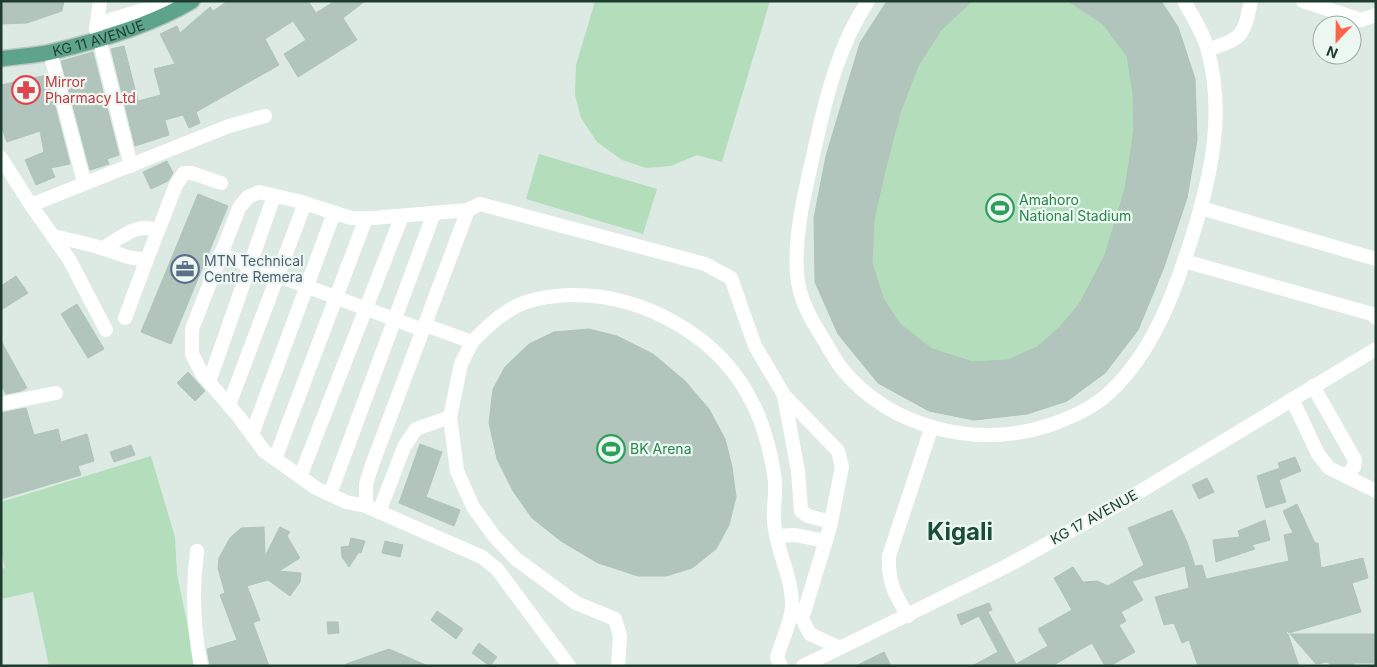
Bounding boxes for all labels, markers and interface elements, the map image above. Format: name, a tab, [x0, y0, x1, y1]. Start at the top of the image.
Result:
north arrow	[1312, 15, 1362, 65]
street label: KG 11 AVENUE	[51, 16, 147, 59]
text: N	[1324, 43, 1340, 62]
place label: Mirror Pharmacy Ltd	[45, 73, 136, 106]
pharmacy icon: Mirror Pharmacy Ltd	[11, 75, 41, 105]
place label: Amahoro National Stadium	[1019, 191, 1131, 224]
sports icon: Amahoro National Stadium	[985, 193, 1015, 223]
place label: MTN Technical Centre Remera	[204, 252, 304, 285]
office icon: MTN Technical Centre Remera	[170, 254, 200, 284]
sports icon: BK Arena	[596, 434, 626, 464]
place label: BK Arena	[630, 440, 692, 457]
street label: KG 17 AVENUE	[1047, 486, 1140, 548]
district label: Kigali	[927, 517, 993, 546]

